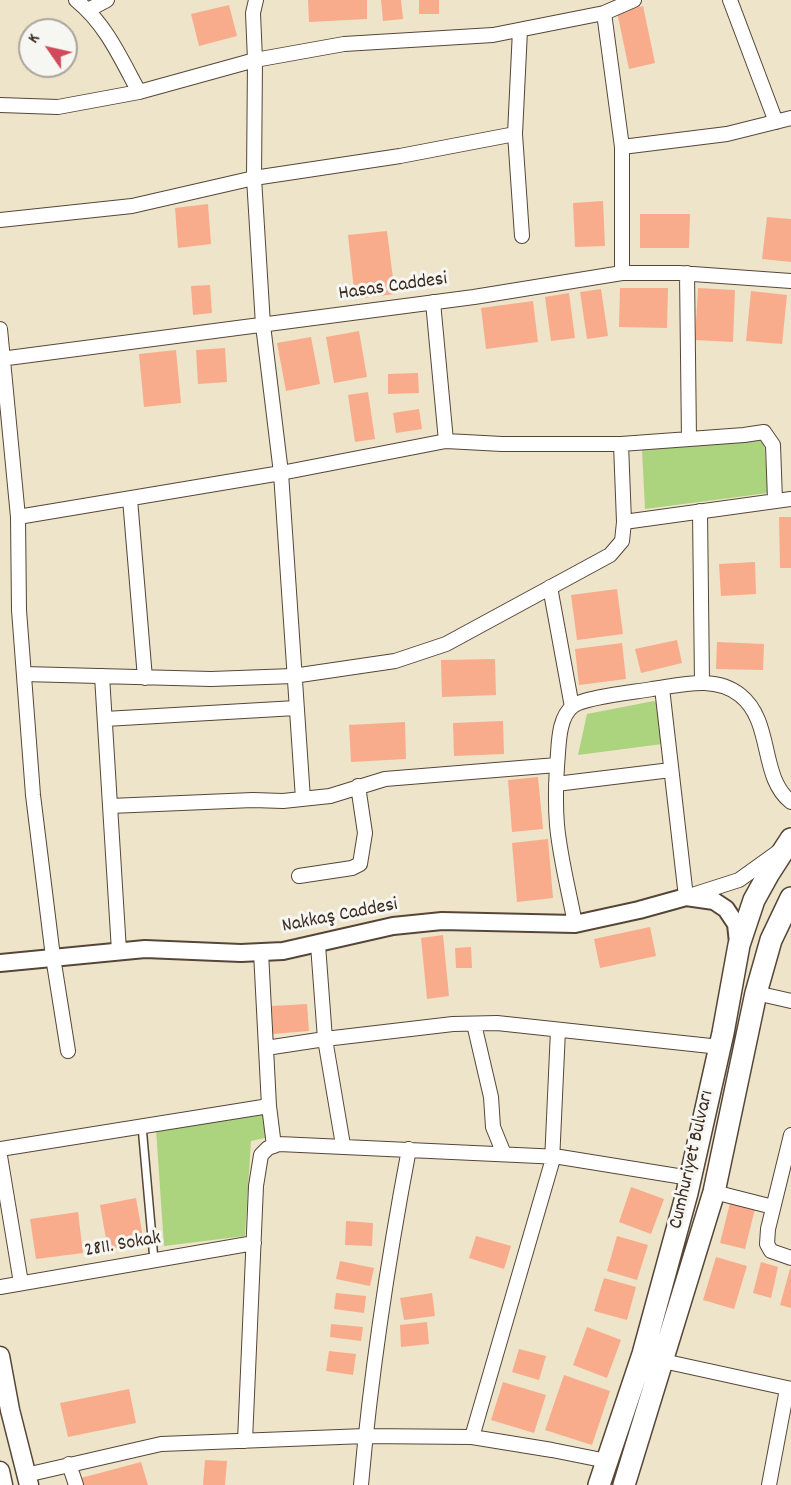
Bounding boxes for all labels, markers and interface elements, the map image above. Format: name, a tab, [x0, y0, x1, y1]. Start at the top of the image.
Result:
north arrow	[18, 18, 78, 78]
text: K	[23, 29, 46, 48]
street label: Hasas Caddesi	[337, 269, 449, 307]
street label: Nakkaş Caddesi	[280, 894, 400, 940]
street label: Cumhuriyet Bulvarı	[665, 1088, 721, 1232]
street label: 2811. Sokak	[83, 1228, 163, 1264]

